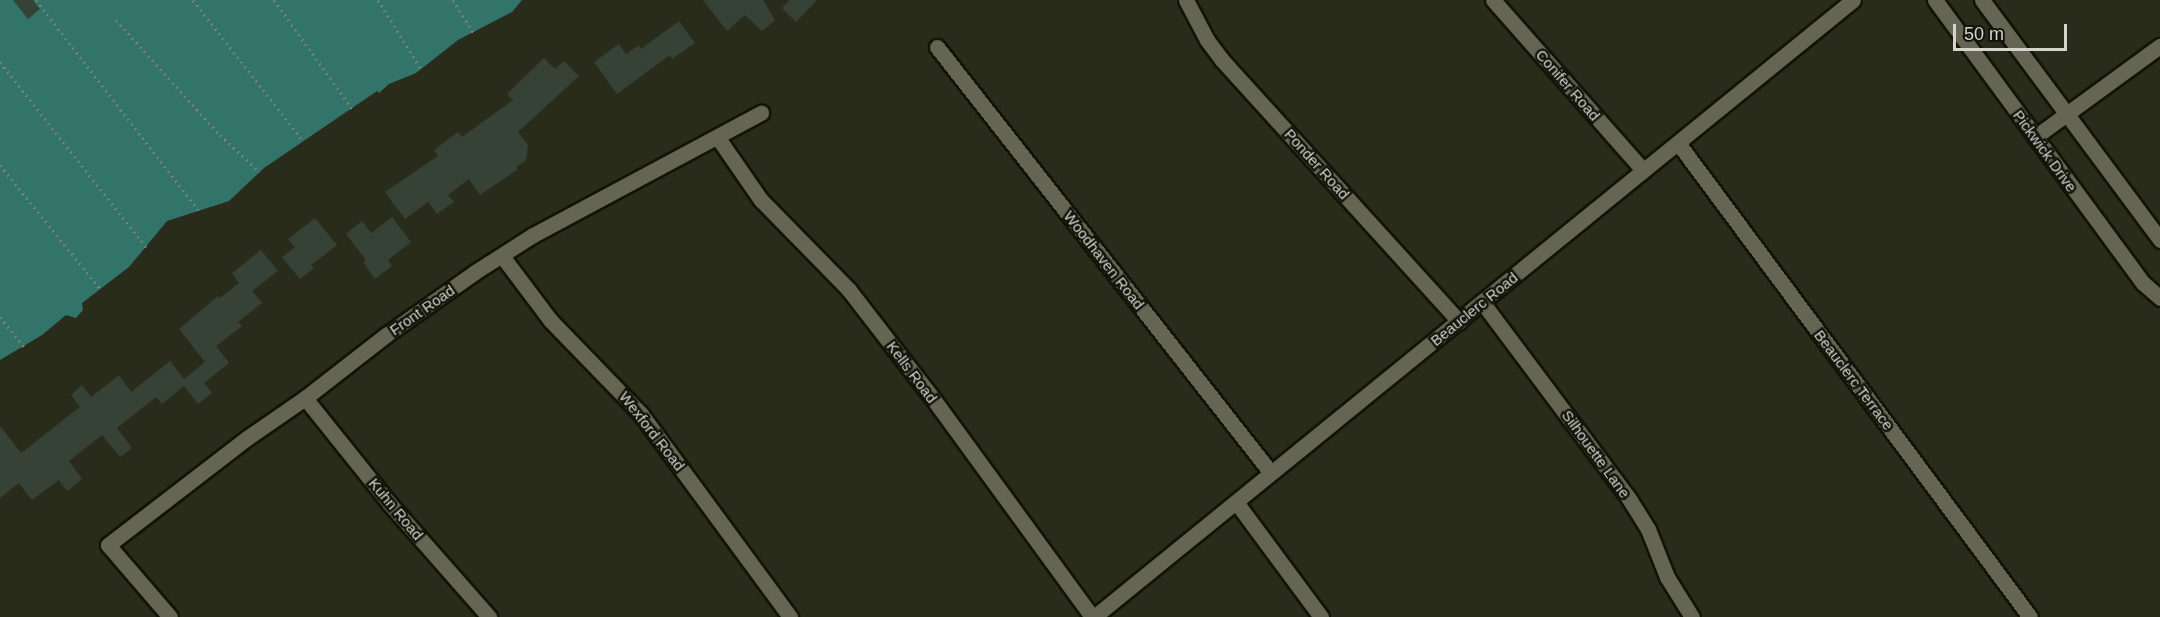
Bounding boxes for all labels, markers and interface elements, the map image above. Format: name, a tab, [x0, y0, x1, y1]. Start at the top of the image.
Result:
scale bar	[1956, 12, 2070, 50]
text: 50 m	[1964, 24, 2004, 44]
street label: Conifer Road	[1532, 46, 1604, 124]
street label: Pickwick Drive	[2009, 107, 2081, 195]
street label: Ponder Road	[1281, 125, 1353, 203]
street label: Woodhaven Road	[1060, 207, 1148, 313]
street label: Beauclerc Road	[1427, 268, 1521, 350]
street label: Front Road	[386, 281, 458, 339]
street label: Beauclerc Terrace	[1810, 326, 1898, 434]
street label: Kells Road	[883, 338, 941, 406]
street label: Wexford Road	[615, 388, 689, 474]
street label: Silhouette Lane	[1558, 407, 1634, 501]
street label: Kuhn Road	[365, 474, 427, 544]

